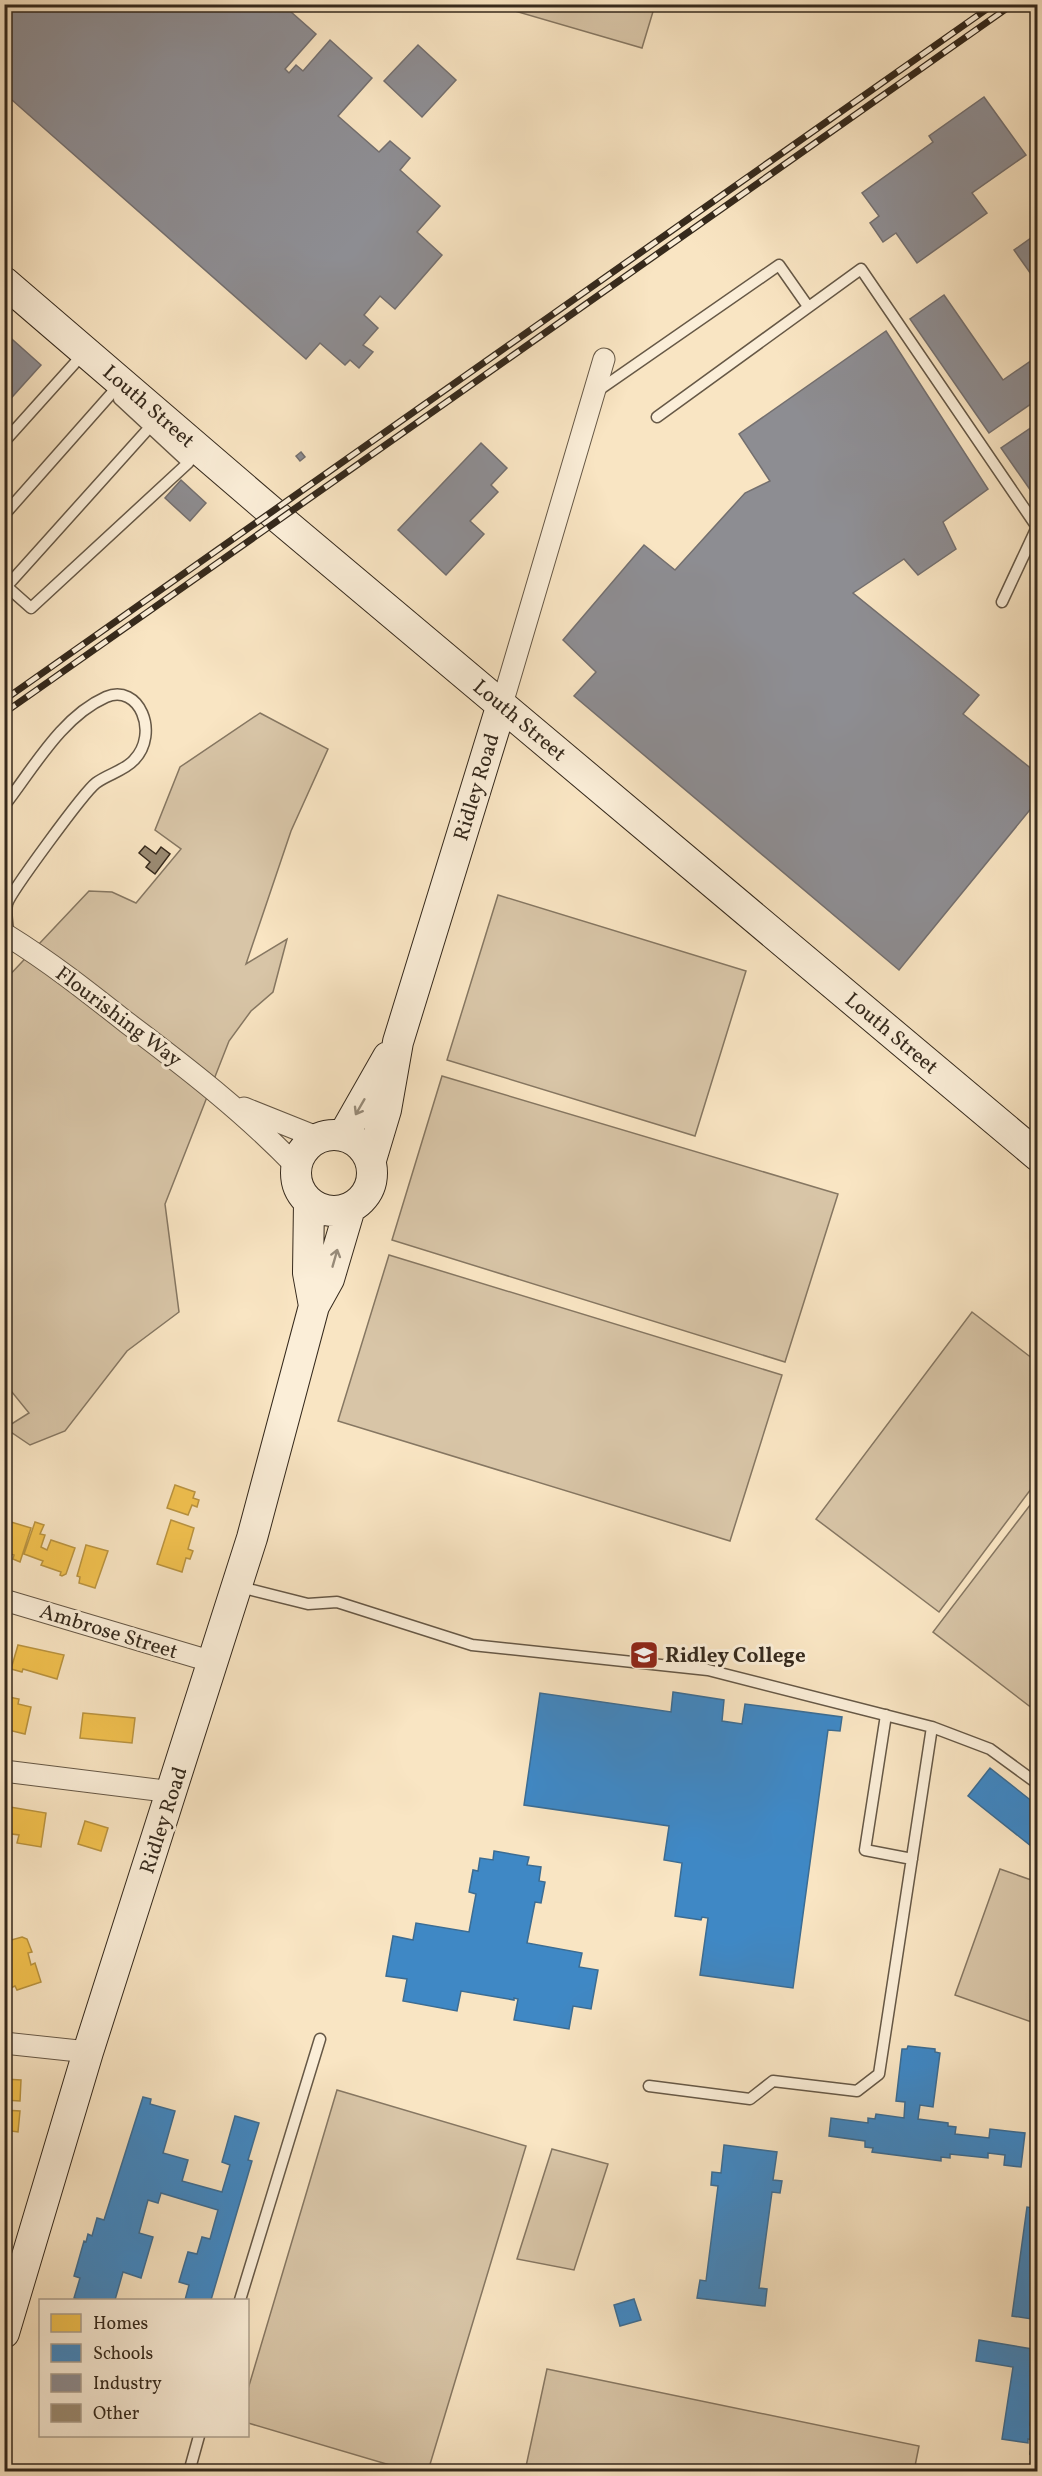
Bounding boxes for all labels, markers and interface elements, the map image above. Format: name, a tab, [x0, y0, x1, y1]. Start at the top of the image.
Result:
street label: Louth Street	[96, 359, 201, 455]
street label: Louth Street	[466, 673, 572, 769]
street label: Ridley Road	[447, 730, 508, 845]
street label: Flourishing Way	[49, 960, 188, 1075]
street label: Louth Street	[838, 986, 944, 1082]
one-way arrow	[354, 1099, 366, 1116]
one-way arrow	[330, 1249, 341, 1268]
street label: Ambrose Street	[36, 1598, 181, 1667]
school or university icon: Ridley College	[628, 1639, 660, 1671]
place label: Ridley College	[665, 1642, 806, 1671]
street label: Ridley Road	[134, 1763, 195, 1878]
legend	[39, 2299, 249, 2437]
text: Homes	[93, 2312, 148, 2337]
text: Schools	[93, 2342, 153, 2367]
text: Industry	[93, 2372, 162, 2397]
text: Other	[93, 2402, 140, 2427]

